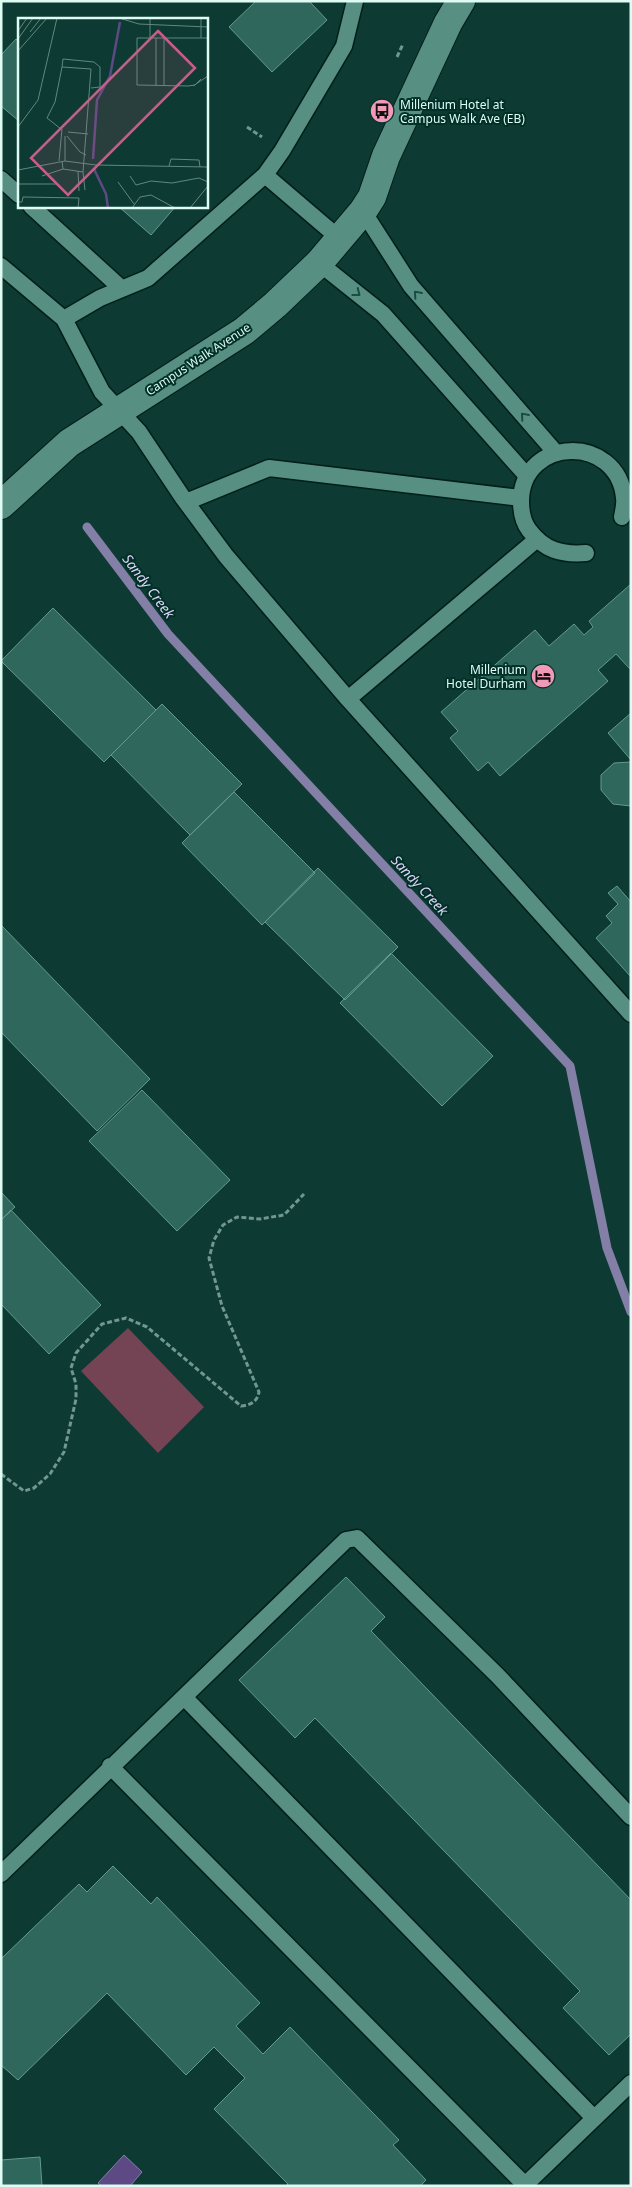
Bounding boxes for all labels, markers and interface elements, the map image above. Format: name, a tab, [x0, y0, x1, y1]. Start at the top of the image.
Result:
inset map	[18, 18, 208, 208]
place label: Millenium Hotel at Campus Walk Ave (EB)	[400, 96, 525, 127]
bus stop icon: Millenium Hotel at Campus Walk Ave (EB)	[369, 98, 395, 124]
one-way arrow	[351, 288, 360, 296]
one-way arrow	[414, 290, 423, 299]
street label: Campus Walk Avenue	[142, 319, 254, 399]
one-way arrow	[521, 413, 530, 422]
water label: Sandy Creek	[119, 550, 180, 623]
place label: Millenium Hotel Durham	[446, 661, 526, 692]
hotel icon: Millenium Hotel Durham	[530, 663, 556, 689]
water label: Sandy Creek	[387, 851, 454, 920]

